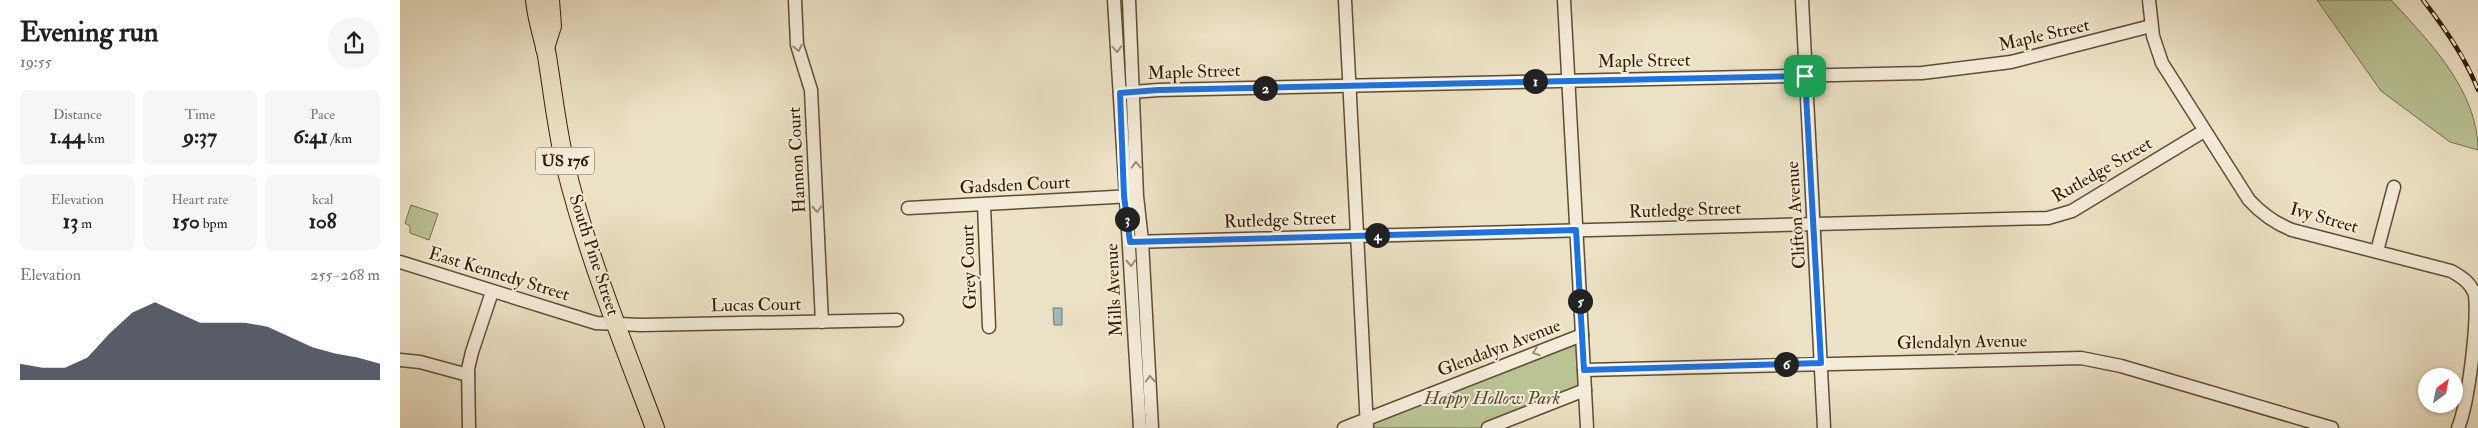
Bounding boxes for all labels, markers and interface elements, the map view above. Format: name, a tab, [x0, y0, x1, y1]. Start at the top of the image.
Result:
street label: Maple Street	[1996, 13, 2092, 57]
text: Evening run	[20, 15, 158, 50]
button: share	[328, 17, 380, 69]
one-way arrow	[793, 44, 803, 53]
one-way arrow	[1112, 45, 1123, 53]
street label: Maple Street	[1597, 49, 1691, 73]
text: 19:55	[20, 52, 52, 72]
pin	[1784, 55, 1826, 97]
street label: Maple Street	[1147, 59, 1241, 85]
icon: arrive	[1791, 62, 1819, 90]
pin: 1	[1522, 68, 1548, 94]
text: 1	[1533, 73, 1538, 90]
pin: 2	[1252, 76, 1278, 100]
text: 2	[1262, 80, 1269, 97]
text: Distance	[53, 106, 102, 123]
text: Time	[185, 106, 215, 123]
text: Pace	[310, 106, 335, 123]
street label: Hannon Court	[783, 106, 811, 214]
text: 1.44	[50, 123, 84, 150]
text: 9:37	[183, 123, 217, 150]
text: 6:41	[293, 123, 328, 150]
text: km	[84, 130, 105, 147]
text: /km	[328, 130, 352, 147]
street label: Rutledge Street	[2048, 132, 2157, 208]
road number: US 176	[536, 148, 594, 175]
street label: Clifton Avenue	[1781, 160, 1811, 270]
one-way arrow	[1130, 161, 1141, 169]
street label: Gadsden Court	[959, 171, 1071, 199]
text: Elevation	[51, 191, 104, 208]
text: Heart rate	[171, 191, 228, 208]
text: kcal	[312, 191, 333, 208]
street label: South Pine Street	[564, 191, 624, 319]
street label: Rutledge Street	[1628, 197, 1742, 223]
street label: Ivy Street	[2287, 197, 2361, 239]
one-way arrow	[811, 205, 822, 213]
pin: 3	[1114, 206, 1140, 232]
street label: Rutledge Street	[1223, 207, 1337, 233]
text: 13	[63, 208, 78, 235]
text: 150	[172, 208, 200, 235]
text: 108	[309, 208, 337, 235]
text: 3	[1125, 211, 1130, 228]
text: m	[78, 215, 92, 232]
text: bpm	[200, 215, 228, 232]
pin: 4	[1364, 222, 1390, 248]
street label: Grey Court	[956, 224, 982, 310]
text: 4	[1374, 227, 1381, 244]
street label: East Kennedy Street	[426, 242, 572, 306]
street label: Mills Avenue	[1100, 242, 1128, 337]
one-way arrow	[1125, 259, 1136, 267]
text: Elevation	[20, 265, 81, 285]
text: 255–268 m	[310, 265, 380, 285]
pin: 5	[1568, 288, 1592, 314]
street label: Lucas Court	[710, 293, 802, 317]
text: 5	[1577, 293, 1584, 310]
street label: Glendalyn Avenue	[1434, 314, 1564, 382]
street label: Glendalyn Avenue	[1897, 329, 2028, 355]
one-way arrow	[1533, 346, 1541, 356]
pin: 6	[1774, 352, 1798, 376]
text: 6	[1783, 356, 1790, 373]
north arrow	[2418, 368, 2462, 412]
map controls	[2418, 368, 2463, 413]
one-way arrow	[1144, 375, 1155, 383]
park label: Happy Hollow Park	[1423, 387, 1560, 410]

